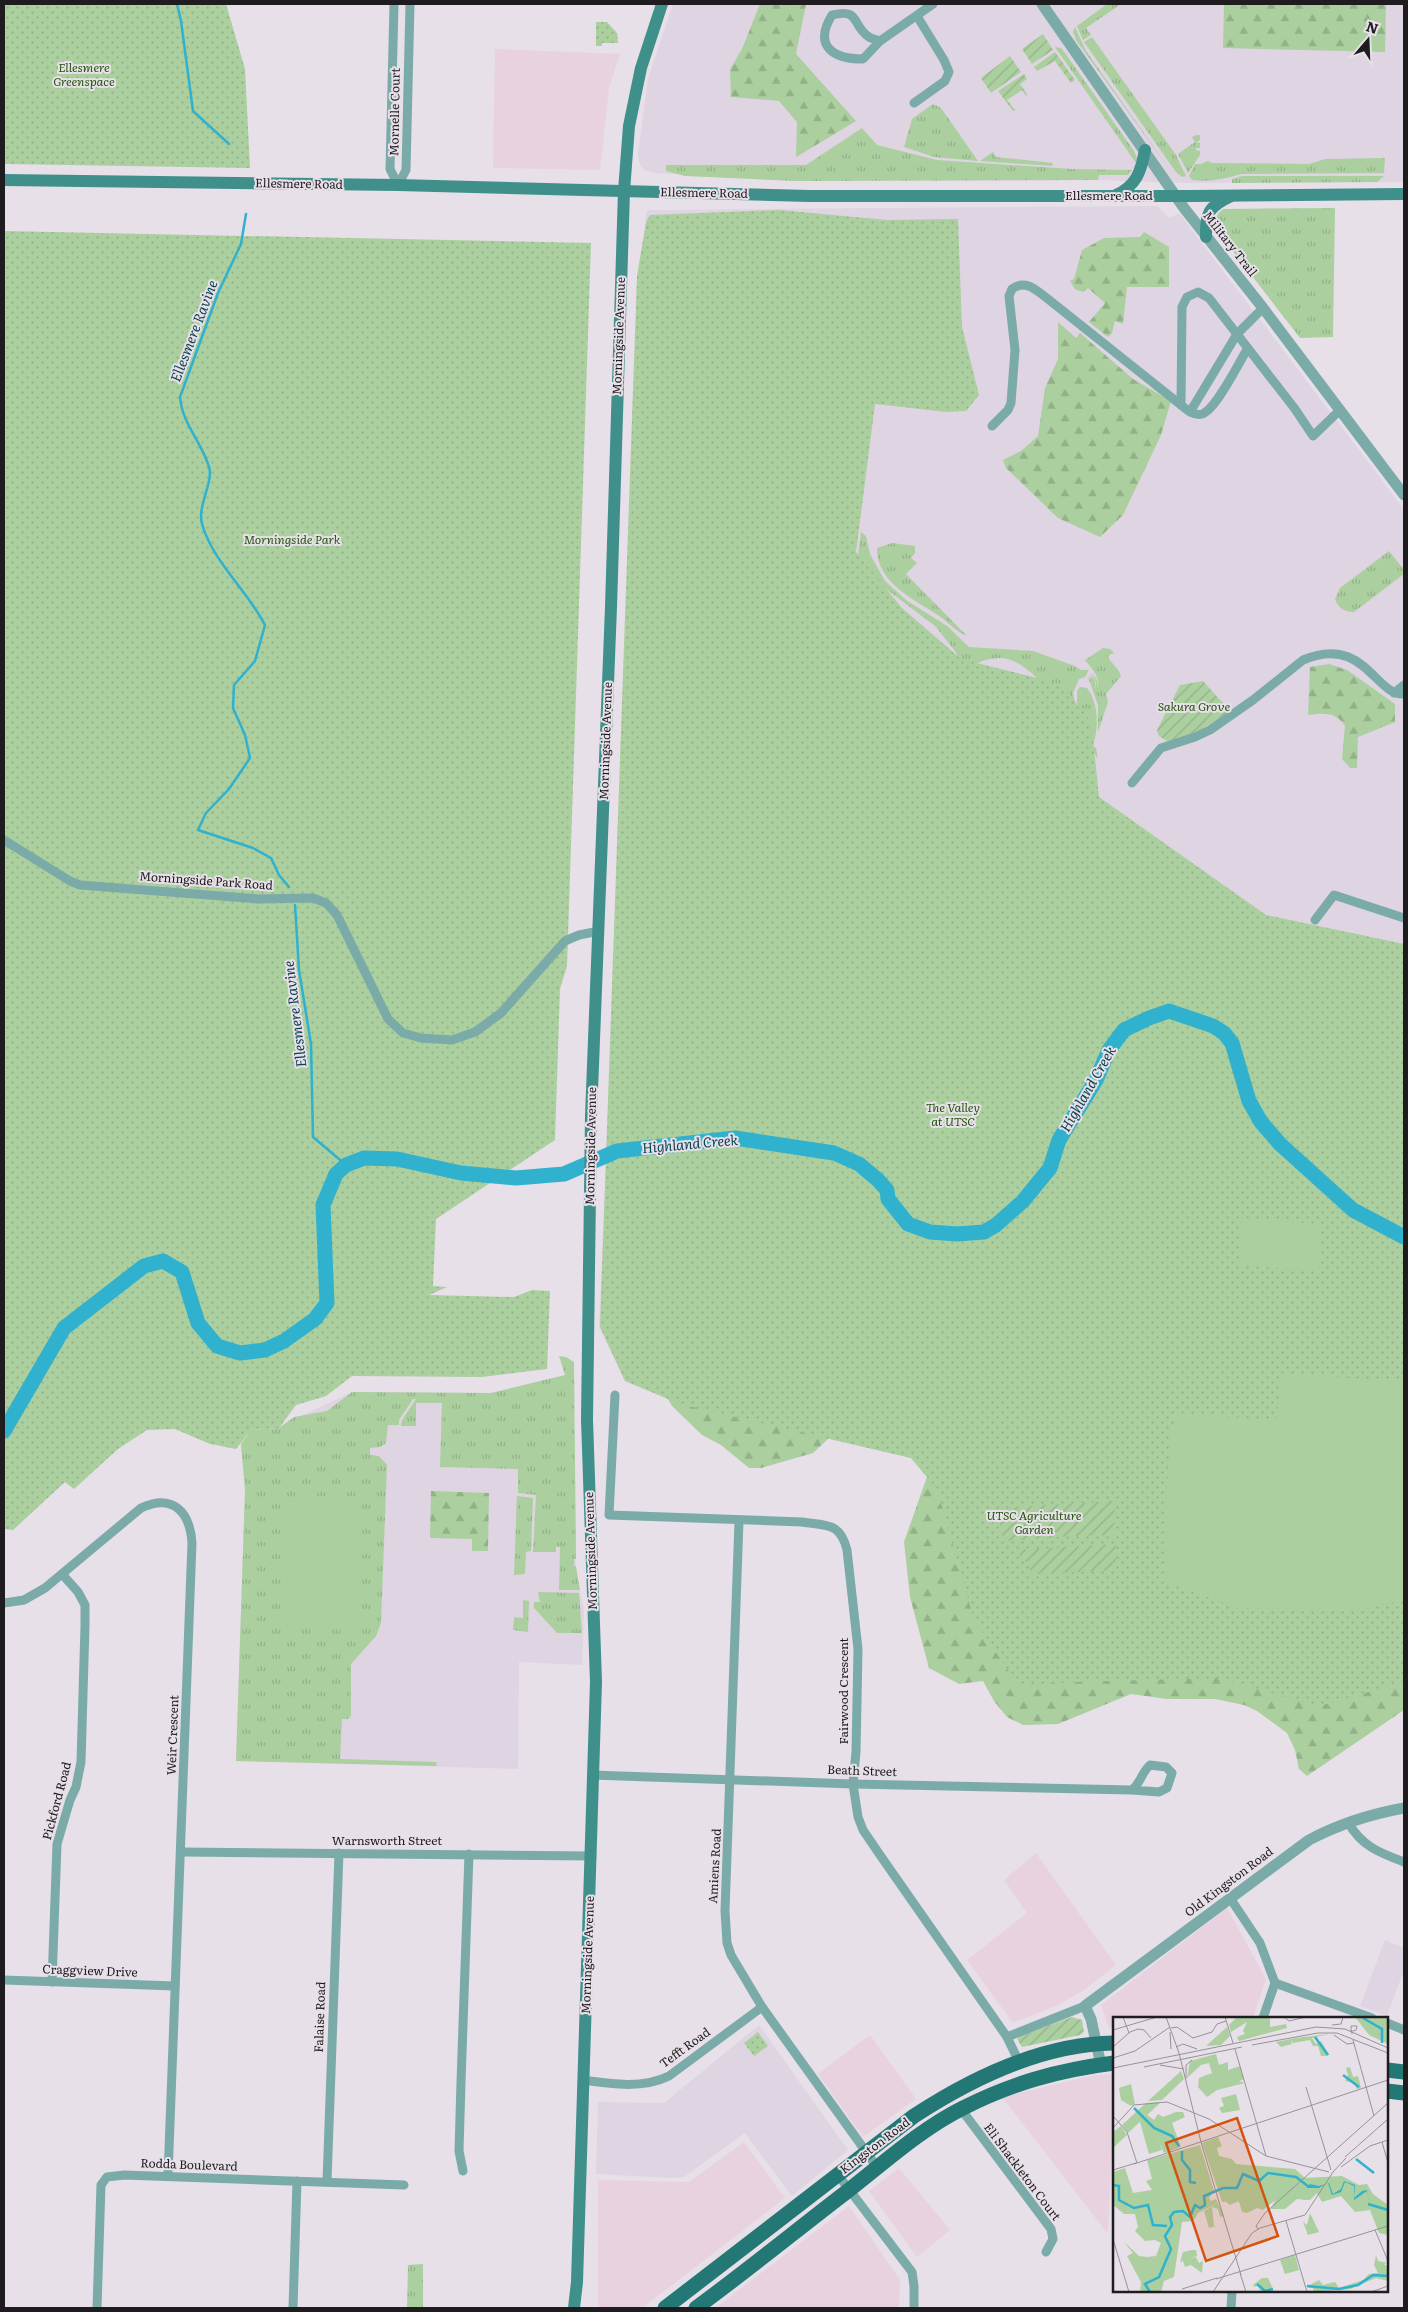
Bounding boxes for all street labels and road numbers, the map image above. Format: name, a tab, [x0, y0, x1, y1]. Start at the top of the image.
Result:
street label: Mornelle Court	[384, 68, 404, 156]
street label: Ellesmere Road	[255, 173, 344, 193]
street label: Ellesmere Road	[660, 182, 749, 202]
street label: Ellesmere Road	[1065, 186, 1154, 204]
street label: Military Trail	[1200, 207, 1262, 280]
street label: Morningside Avenue	[607, 277, 629, 395]
street label: Morningside Avenue	[594, 682, 616, 800]
street label: Morningside Park Road	[139, 866, 274, 894]
street label: Morningside Avenue	[580, 1087, 600, 1205]
street label: Morningside Avenue	[579, 1492, 601, 1610]
street label: Fairwood Crescent	[834, 1637, 852, 1744]
street label: Weir Crescent	[162, 1694, 182, 1775]
street label: Pickford Road	[37, 1759, 75, 1842]
street label: Beath Street	[827, 1760, 897, 1780]
street label: Amiens Road	[703, 1827, 725, 1904]
street label: Warnsworth Street	[332, 1831, 442, 1849]
street label: Old Kingston Road	[1180, 1842, 1277, 1920]
street label: Morningside Avenue	[576, 1896, 598, 2014]
street label: Craggview Drive	[42, 1959, 138, 1981]
street label: Falaise Road	[309, 1981, 329, 2053]
street label: Tefft Road	[655, 2022, 714, 2072]
street label: Kingston Road	[835, 2112, 914, 2178]
street label: Eli Shackleton Court	[980, 2119, 1066, 2224]
street label: Rodda Boulevard	[140, 2153, 239, 2175]

